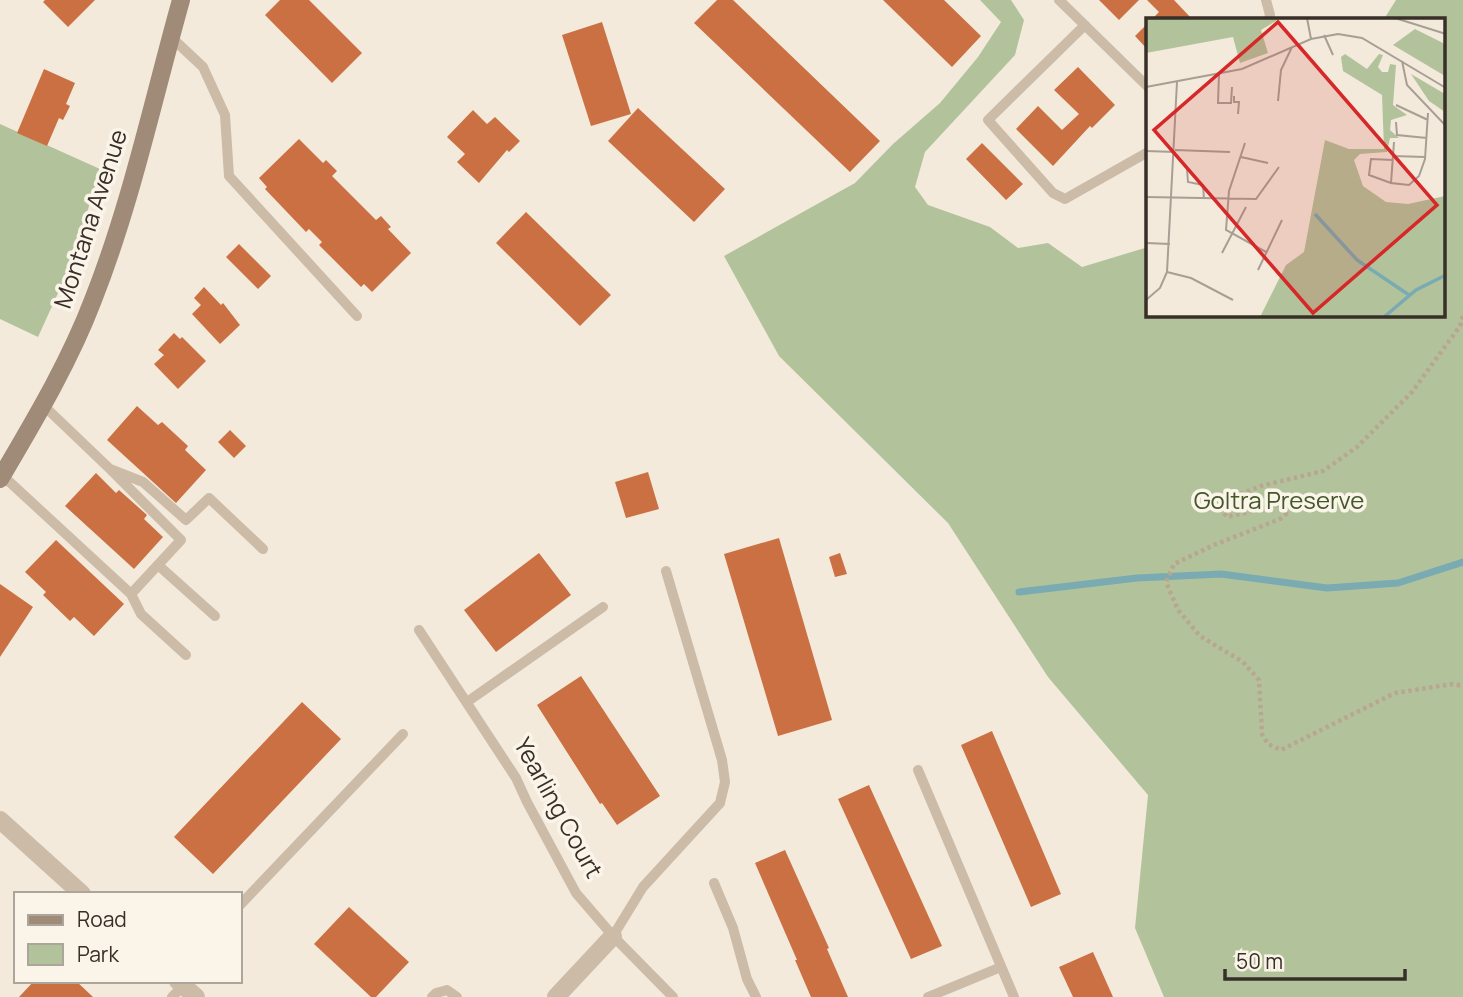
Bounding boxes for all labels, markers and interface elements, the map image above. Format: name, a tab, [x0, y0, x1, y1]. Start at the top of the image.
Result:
inset map	[1146, 18, 1446, 317]
street label: Montana Avenue	[45, 125, 134, 312]
park label: Goltra Preserve	[1194, 483, 1364, 516]
street label: Yearling Court	[507, 731, 611, 883]
legend	[14, 892, 242, 983]
text: Road	[77, 905, 127, 933]
scale bar	[1225, 937, 1405, 981]
text: Park	[77, 940, 119, 968]
text: 50 m	[1236, 947, 1283, 975]

